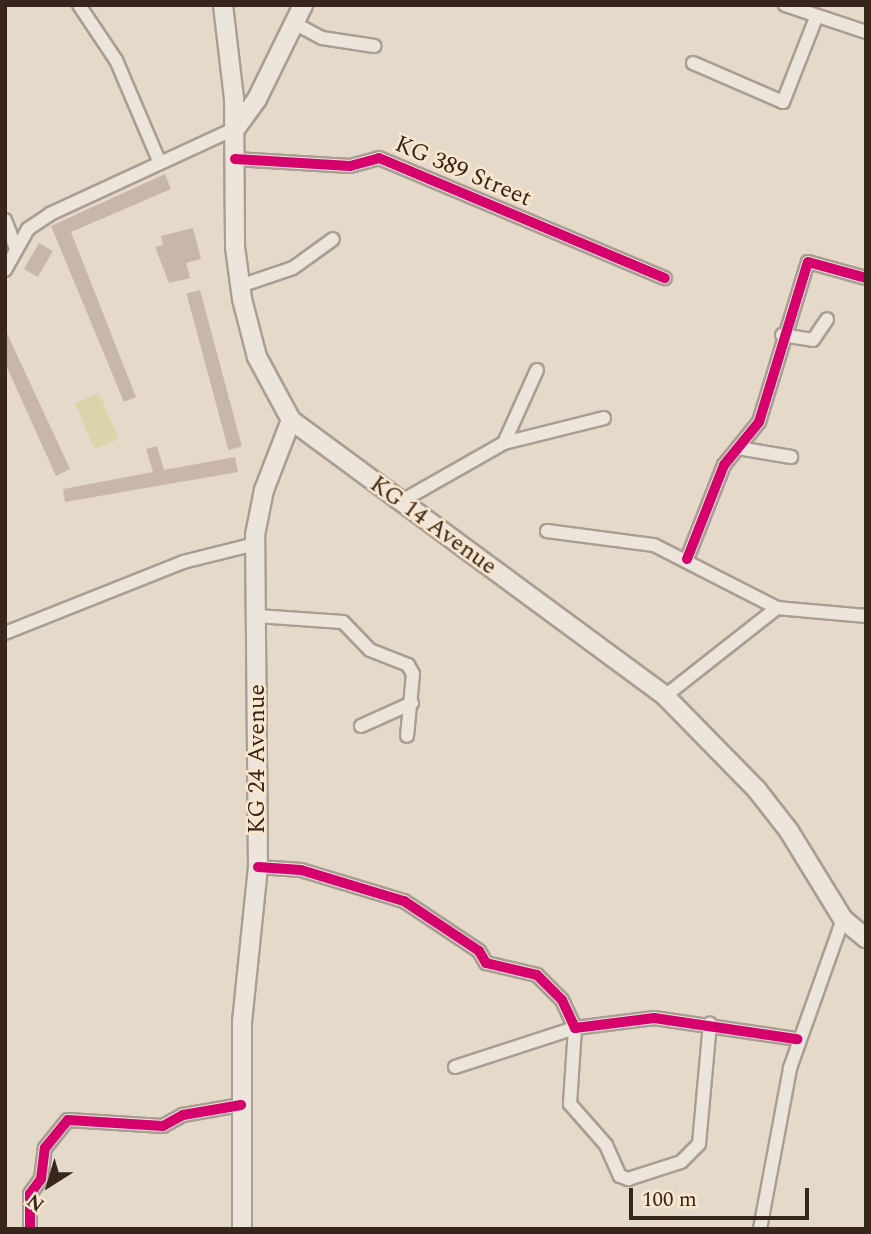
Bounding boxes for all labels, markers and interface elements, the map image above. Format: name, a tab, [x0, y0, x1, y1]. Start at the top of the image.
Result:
street label: KG 389 Street	[390, 130, 536, 214]
street label: KG 14 Avenue	[364, 470, 502, 582]
street label: KG 24 Avenue	[244, 684, 272, 834]
north arrow	[14, 1150, 84, 1220]
scale bar	[633, 1174, 813, 1218]
text: 100 m	[642, 1184, 697, 1216]
text: N	[21, 1186, 51, 1218]

